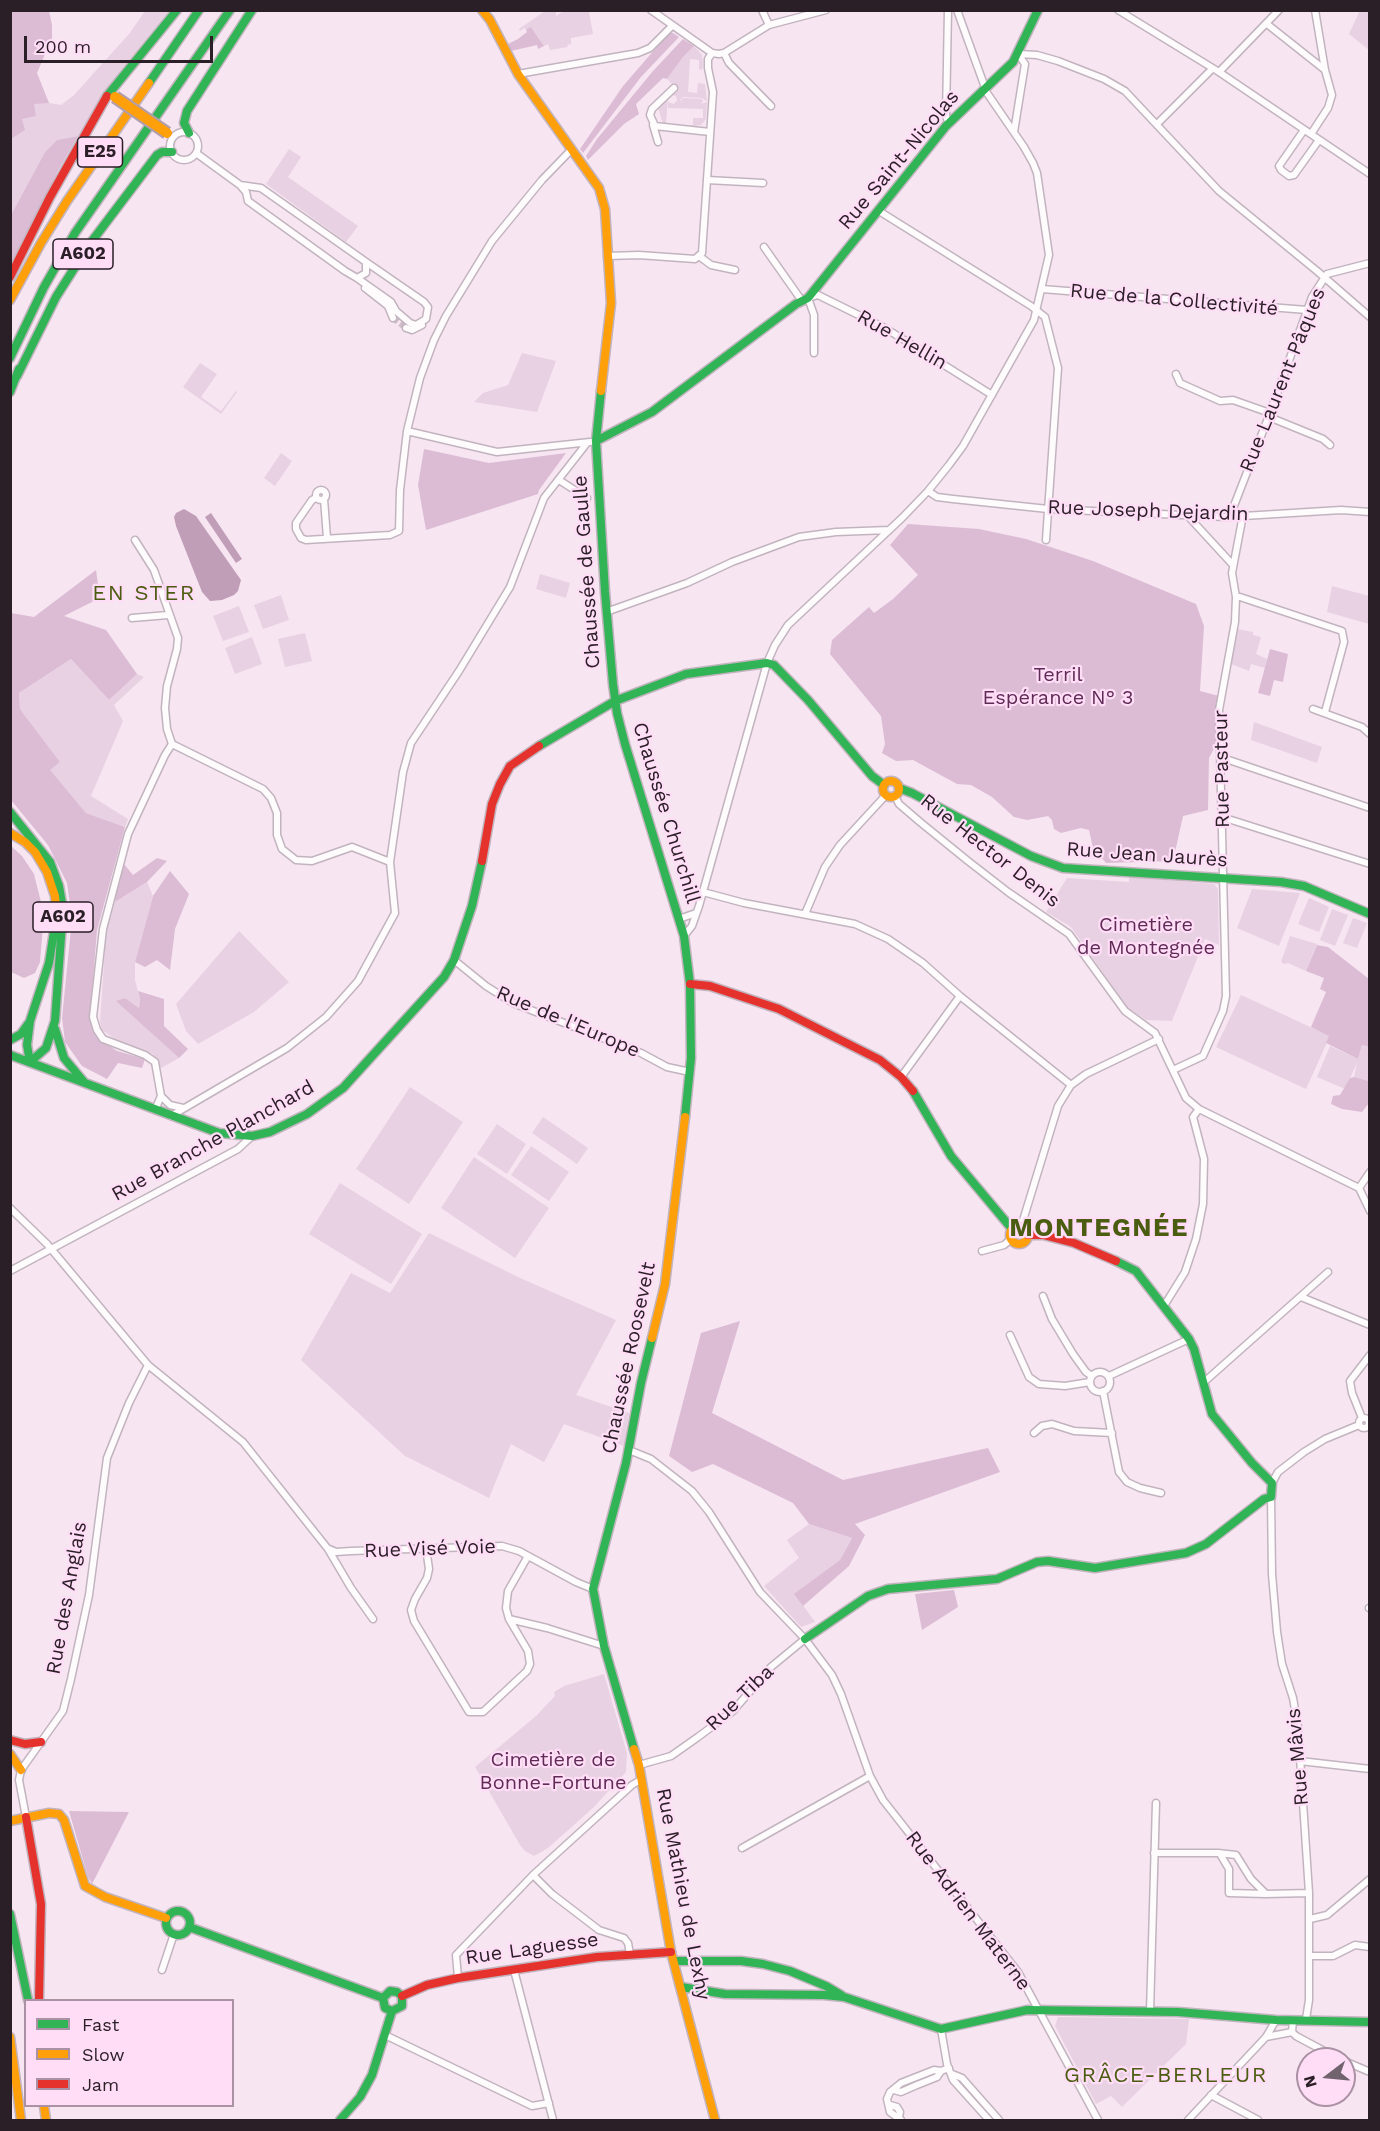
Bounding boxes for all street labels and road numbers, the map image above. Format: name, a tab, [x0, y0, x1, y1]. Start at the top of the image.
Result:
street label: Rue Saint-Nicolas	[834, 85, 964, 235]
road number: E25	[78, 137, 122, 167]
road number: A602	[53, 239, 113, 269]
street label: Rue de la Collectivité	[1069, 279, 1279, 321]
street label: Rue Laurent Pâques	[1235, 284, 1331, 476]
street label: Rue Hellin	[853, 305, 951, 375]
street label: Chaussée de Gaulle	[568, 475, 606, 669]
street label: Rue Joseph Dejardin	[1047, 495, 1249, 527]
street label: Rue Pasteur	[1209, 710, 1235, 828]
street label: Chaussée Churchill	[627, 720, 705, 906]
street label: Rue Hector Denis	[915, 789, 1065, 913]
street label: Rue Jean Jaurès	[1066, 837, 1228, 873]
road number: A602	[33, 902, 93, 932]
street label: Rue de l'Europe	[493, 981, 643, 1063]
street label: Rue Branche Planchard	[108, 1075, 318, 1207]
street label: Chaussée Roosevelt	[597, 1260, 661, 1456]
street label: Rue des Anglais	[42, 1520, 92, 1676]
street label: Rue Visé Voie	[364, 1535, 496, 1563]
street label: Rue Tiba	[701, 1660, 779, 1736]
street label: Rue Mâvis	[1282, 1707, 1314, 1807]
street label: Rue Mathieu de Lexhy	[651, 1786, 715, 2002]
street label: Rue Adrien Materne	[900, 1827, 1036, 1995]
street label: Rue Laguesse	[464, 1928, 600, 1970]

